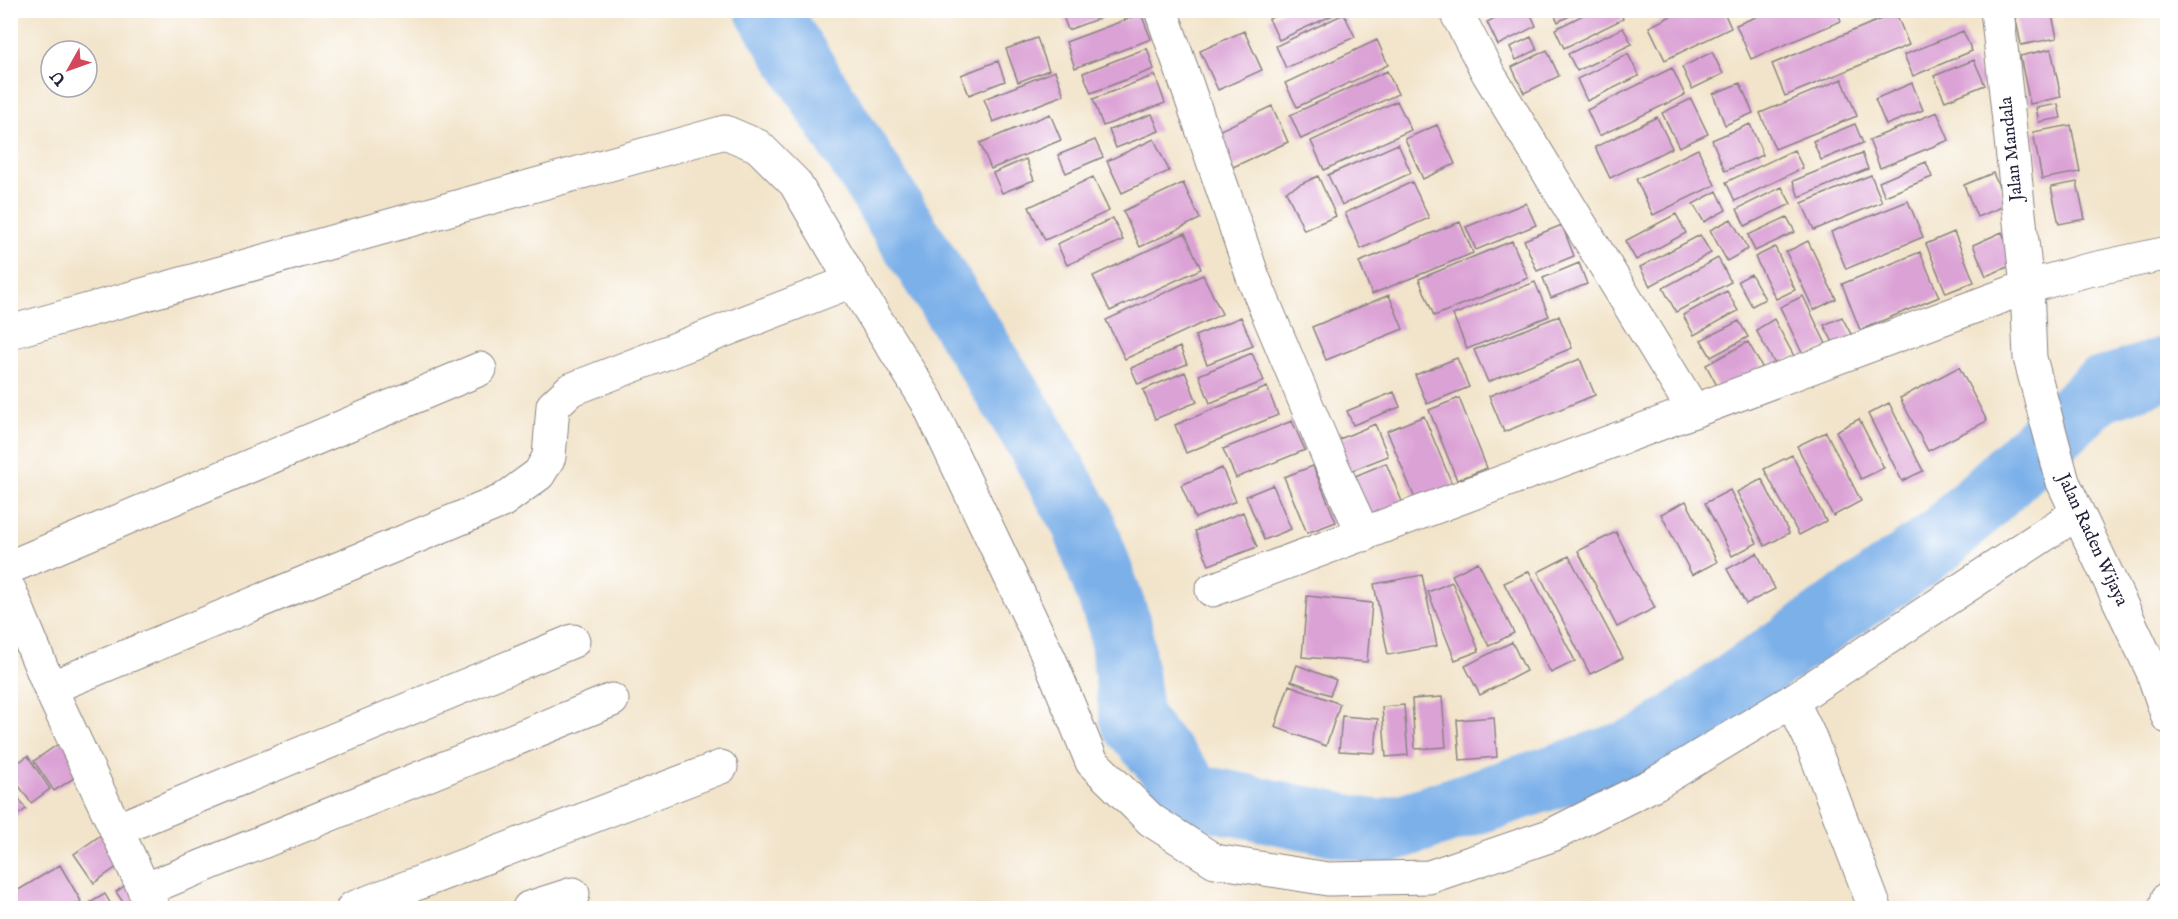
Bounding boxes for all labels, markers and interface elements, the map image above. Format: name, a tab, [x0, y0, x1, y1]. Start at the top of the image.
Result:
north arrow	[39, 39, 99, 99]
text: U	[47, 65, 72, 90]
street label: Jalan Mandala	[1995, 95, 2029, 205]
street label: Jalan Raden Wijaya	[2050, 468, 2133, 610]

